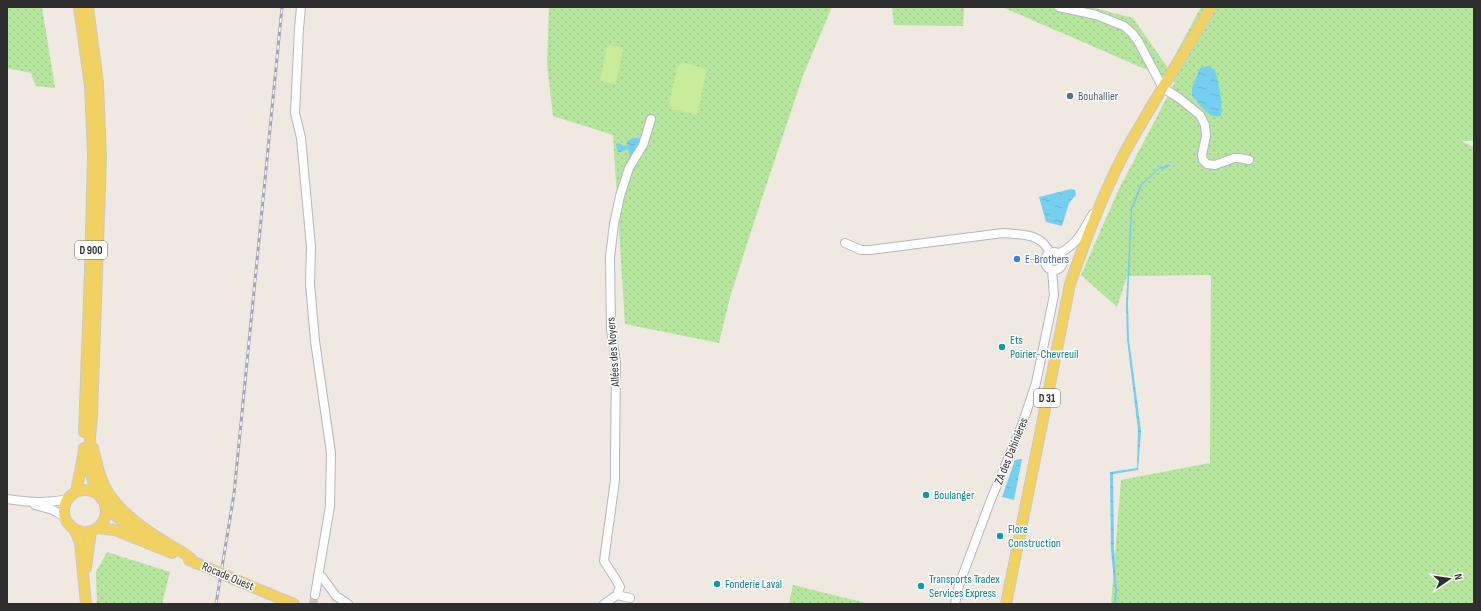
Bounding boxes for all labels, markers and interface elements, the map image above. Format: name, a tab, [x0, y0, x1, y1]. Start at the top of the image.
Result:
place label: Bouhallier	[1078, 89, 1119, 104]
marker: Bouhallier	[1065, 91, 1075, 101]
road number: D 900	[75, 241, 107, 259]
place label: E-Brothers	[1025, 252, 1069, 267]
marker: E-Brothers	[1012, 254, 1022, 264]
street label: Allées des Noyers	[604, 317, 623, 388]
place label: Ets Poirier-Chevreuil	[1010, 333, 1078, 362]
marker: Ets Poirier-Chevreuil	[997, 342, 1007, 352]
road number: D 31	[1034, 389, 1060, 407]
street label: ZA des Dahinières	[991, 416, 1032, 487]
place label: Boulanger	[934, 488, 975, 503]
marker: Boulanger	[921, 490, 931, 500]
place label: Flore Construction	[1008, 522, 1061, 551]
marker: Flore Construction	[995, 531, 1005, 541]
street label: Rocade Ouest	[200, 559, 256, 594]
north arrow	[1429, 559, 1469, 599]
place label: Transports Tradex Services Express	[929, 572, 1000, 601]
text: N	[1451, 573, 1465, 581]
place label: Fonderie Laval	[725, 577, 782, 592]
marker: Fonderie Laval	[712, 579, 722, 589]
marker: Transports Tradex Services Express	[916, 581, 926, 591]

